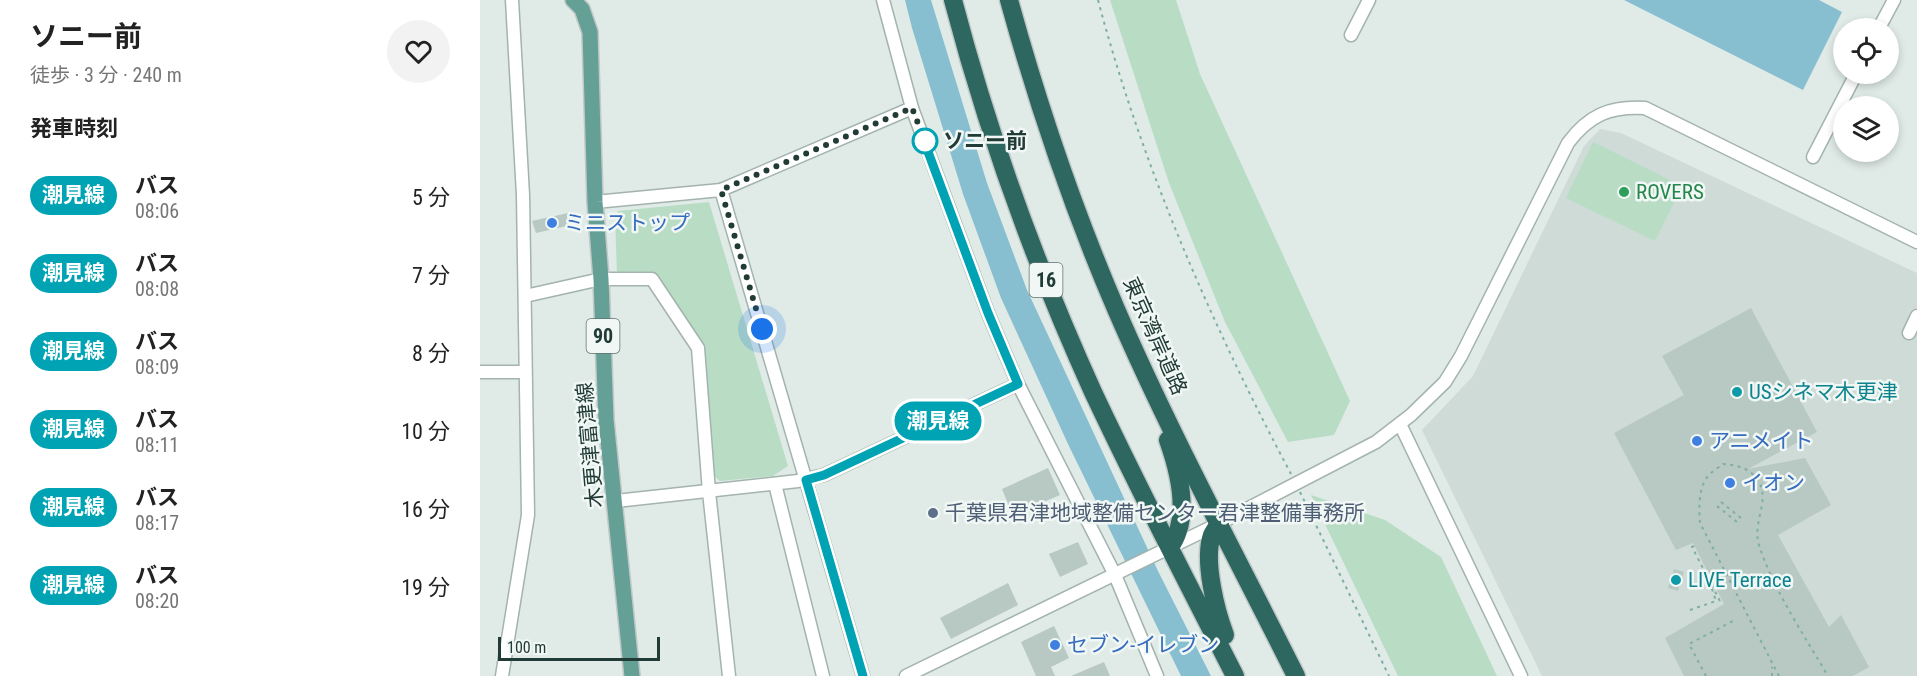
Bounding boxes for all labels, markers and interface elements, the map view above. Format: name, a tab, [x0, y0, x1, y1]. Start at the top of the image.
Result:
map controls	[1833, 18, 1899, 162]
button: locate	[1833, 18, 1899, 84]
text: ソニー前	[30, 20, 142, 53]
button: heart	[387, 20, 450, 83]
text: 徒歩 · 3 分 · 240 m	[30, 63, 182, 87]
button: layers	[1833, 96, 1899, 162]
text: 発車時刻	[30, 116, 118, 141]
marker: ソニー前	[912, 128, 938, 154]
place label: ソニー前	[943, 129, 1027, 153]
text: バス	[135, 173, 179, 198]
place label: ROVERS	[1636, 180, 1704, 204]
text: 潮見線	[42, 183, 105, 207]
text: 5 分	[412, 185, 450, 210]
marker: ROVERS	[1617, 185, 1631, 199]
text: 08:06	[135, 199, 179, 223]
place label: ミニストップ	[564, 211, 690, 235]
marker: ミニストップ	[545, 216, 559, 230]
text: バス	[135, 251, 179, 276]
text: 潮見線	[42, 261, 105, 285]
text: 7 分	[412, 263, 450, 288]
road number: 16	[1030, 263, 1062, 297]
street label: 東京湾岸道路	[1118, 274, 1192, 398]
text: 08:08	[135, 277, 179, 301]
your location	[747, 314, 777, 344]
road number: 90	[586, 319, 620, 353]
text: バス	[135, 329, 179, 354]
text: 潮見線	[42, 339, 105, 363]
text: 8 分	[412, 341, 450, 366]
text: 08:09	[135, 355, 179, 379]
place label: USシネマ木更津	[1749, 380, 1898, 404]
street label: 木更津富津線	[573, 381, 607, 509]
marker: USシネマ木更津	[1730, 385, 1744, 399]
line badge: 潮見線	[904, 402, 972, 440]
text: バス	[135, 407, 179, 432]
text: 潮見線	[907, 409, 970, 433]
text: 潮見線	[42, 417, 105, 441]
text: 10 分	[401, 419, 450, 444]
place label: アニメイト	[1709, 429, 1814, 453]
text: 08:11	[135, 433, 179, 457]
marker: アニメイト	[1690, 434, 1704, 448]
place label: イオン	[1742, 471, 1805, 495]
marker: イオン	[1723, 476, 1737, 490]
text: バス	[135, 485, 179, 510]
text: 潮見線	[42, 495, 105, 519]
text: 16 分	[401, 497, 450, 522]
place label: 千葉県君津地域整備センター君津整備事務所	[945, 501, 1365, 525]
marker: 千葉県君津地域整備センター君津整備事務所	[926, 506, 940, 520]
text: 08:17	[135, 511, 179, 535]
text: バス	[135, 563, 179, 588]
place label: LIVE Terrace	[1688, 568, 1792, 592]
text: 潮見線	[42, 573, 105, 597]
marker: LIVE Terrace	[1669, 573, 1683, 587]
text: 19 分	[401, 575, 450, 600]
text: 08:20	[135, 589, 179, 613]
place label: セブン-イレブン	[1067, 633, 1219, 657]
scale bar	[498, 634, 660, 662]
text: 100 m	[507, 638, 546, 657]
marker: セブン-イレブン	[1048, 638, 1062, 652]

